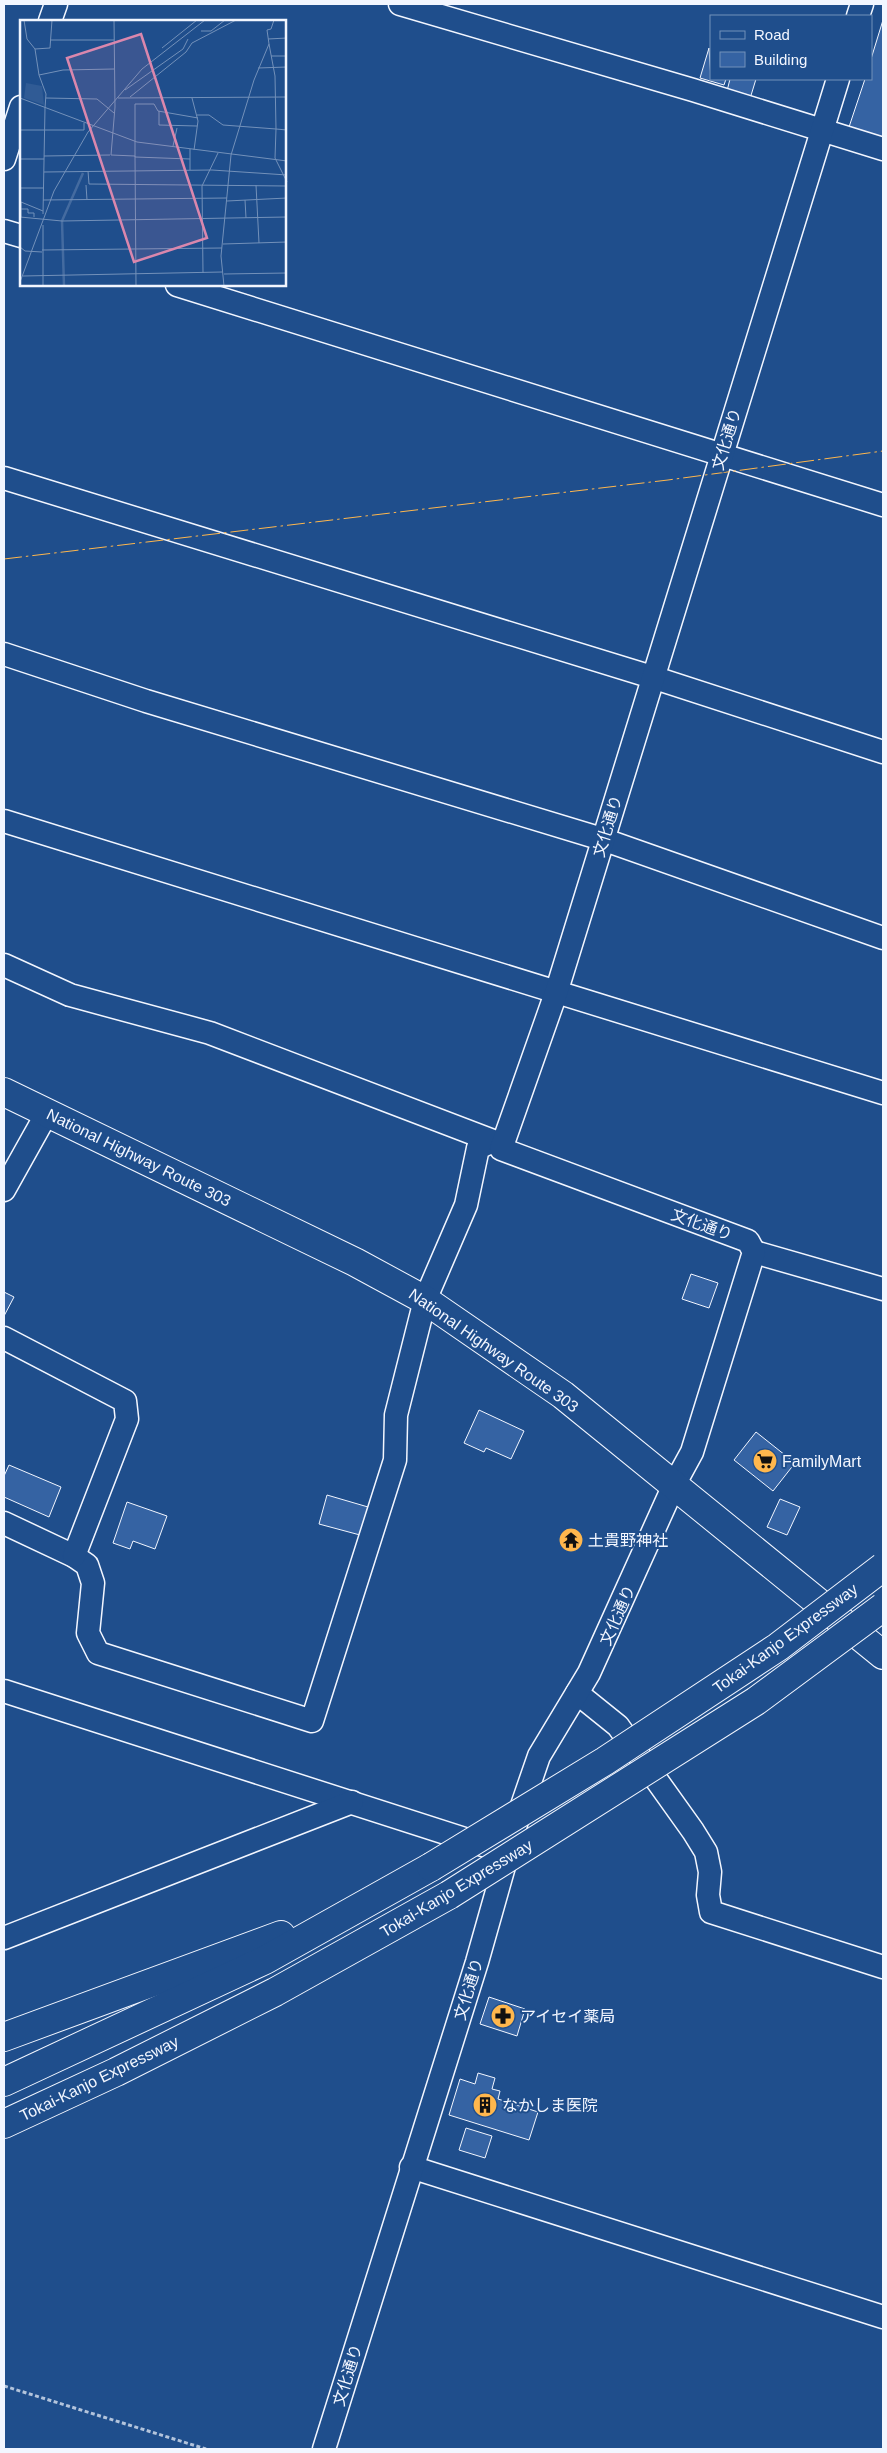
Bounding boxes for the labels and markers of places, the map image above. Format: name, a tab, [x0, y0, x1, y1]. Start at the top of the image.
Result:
supermarket icon: FamilyMart	[752, 1448, 778, 1474]
place label: FamilyMart	[782, 1453, 862, 1470]
temple icon: 土貴野神社	[558, 1527, 584, 1553]
place label: 土貴野神社	[588, 1532, 668, 1549]
pharmacy icon: アイセイ薬局	[490, 2003, 516, 2029]
place label: アイセイ薬局	[520, 2008, 615, 2025]
building icon: なかしま医院	[472, 2092, 498, 2118]
place label: なかしま医院	[502, 2097, 598, 2114]

